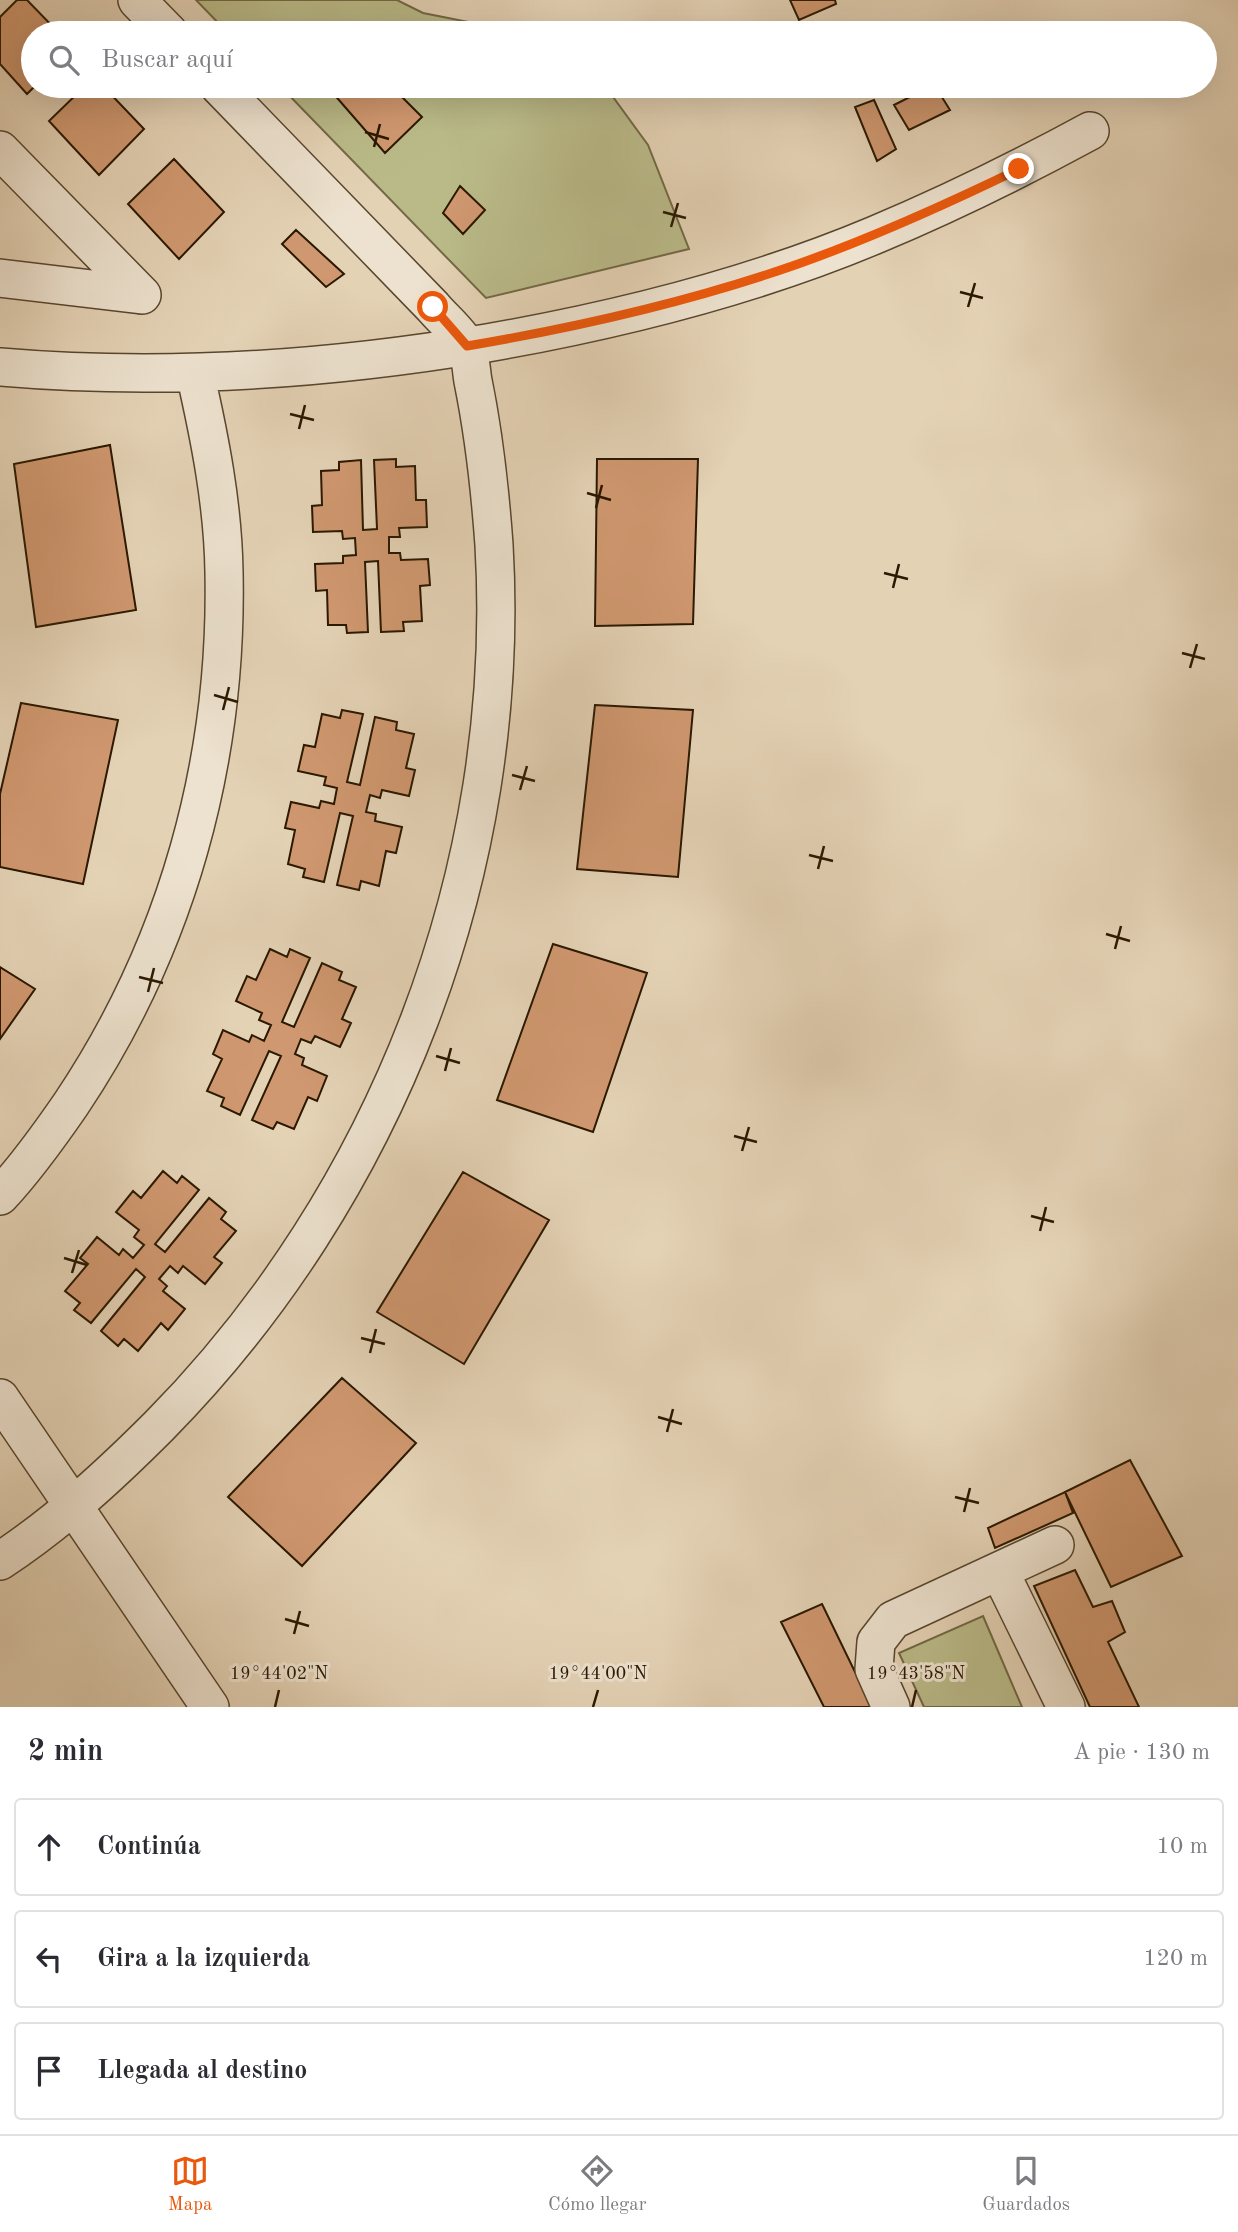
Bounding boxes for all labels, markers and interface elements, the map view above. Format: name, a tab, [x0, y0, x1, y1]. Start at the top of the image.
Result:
search box	[21, 21, 1217, 98]
icon: search	[45, 41, 83, 79]
text: Buscar aquí	[101, 47, 233, 73]
route end	[1003, 153, 1034, 184]
route start	[417, 291, 448, 322]
text: 19°44'02"N	[230, 1665, 328, 1683]
text: 19°44'00"N	[549, 1665, 647, 1683]
text: 19°43'58"N	[867, 1665, 965, 1683]
text: 2 min	[28, 1737, 103, 1767]
text: A pie · 130 m	[1073, 1741, 1210, 1764]
icon: ahead	[30, 1828, 68, 1866]
text: Continúa	[97, 1834, 201, 1860]
text: 10 m	[1157, 1835, 1208, 1858]
icon: left	[30, 1940, 68, 1978]
text: Gira a la izquierda	[97, 1946, 310, 1972]
text: 120 m	[1143, 1947, 1208, 1970]
icon: arrive	[30, 2052, 68, 2090]
text: Llegada al destino	[97, 2058, 307, 2084]
tab: Mapa	[168, 2152, 212, 2217]
tab: Cómo llegar	[548, 2152, 647, 2217]
tab: Guardados	[982, 2152, 1070, 2217]

